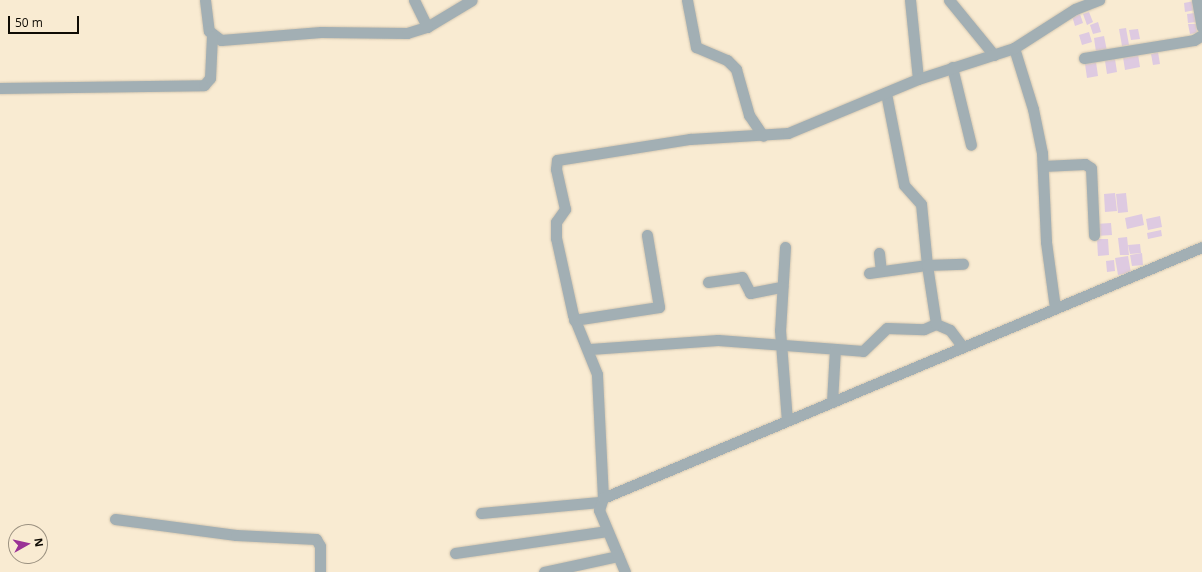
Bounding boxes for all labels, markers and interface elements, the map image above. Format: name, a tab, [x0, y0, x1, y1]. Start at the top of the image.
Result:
scale bar	[10, 8, 81, 34]
text: 50 m	[15, 14, 43, 31]
north arrow	[8, 524, 48, 564]
text: N	[31, 537, 47, 548]

